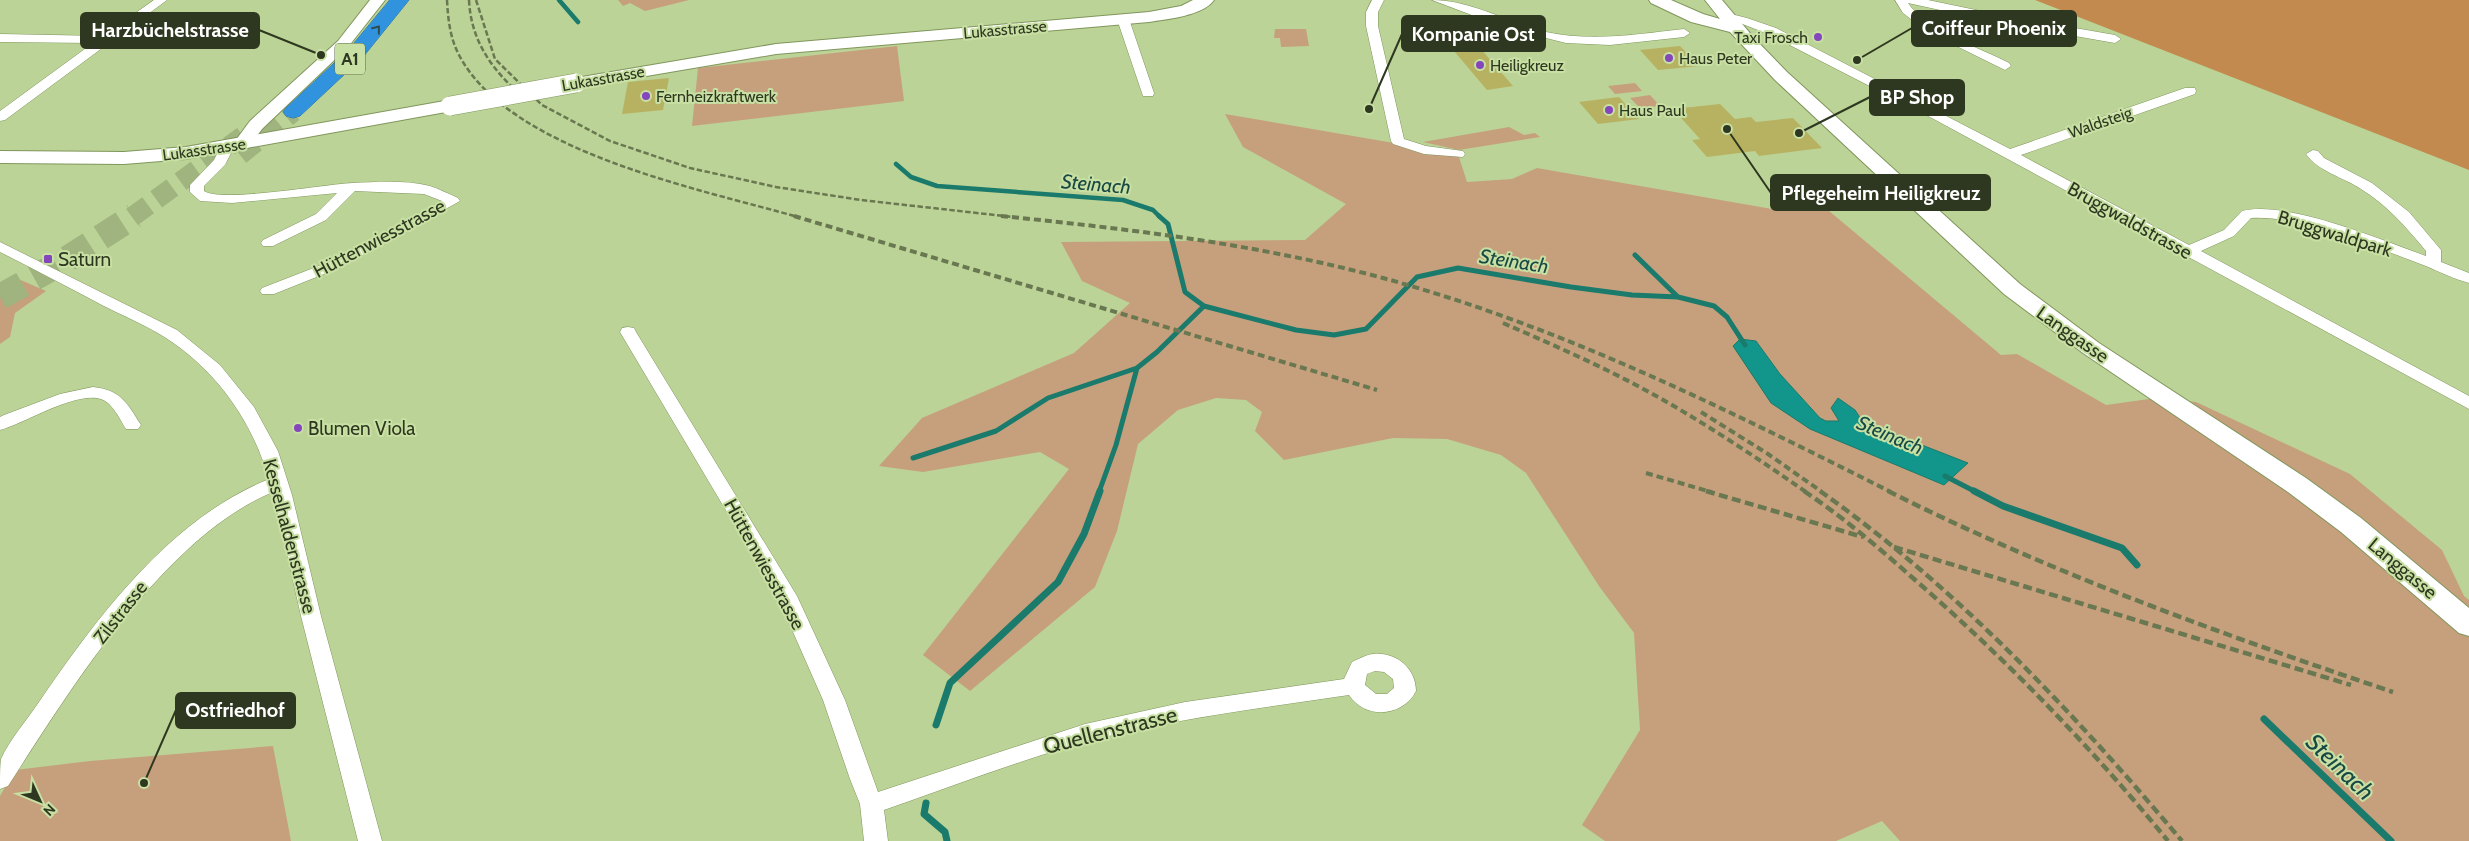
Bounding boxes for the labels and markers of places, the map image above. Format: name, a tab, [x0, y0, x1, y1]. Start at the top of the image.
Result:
callout: Coiffeur Phoenix	[1912, 11, 2076, 46]
callout: Harzbüchelstrasse	[81, 13, 259, 48]
callout: Kompanie Ost	[1402, 16, 1545, 51]
place label: Taxi Frosch	[1734, 28, 1808, 47]
marker: Taxi Frosch	[1812, 31, 1824, 43]
place label: Haus Peter	[1679, 49, 1753, 68]
marker: Haus Peter	[1663, 52, 1675, 64]
place label: Heiligkreuz	[1490, 56, 1564, 75]
marker: Heiligkreuz	[1474, 59, 1486, 71]
callout: BP Shop	[1870, 80, 1964, 115]
place label: Fernheizkraftwerk	[656, 87, 777, 106]
marker: Fernheizkraftwerk	[640, 90, 652, 102]
place label: Haus Paul	[1619, 101, 1685, 120]
marker: Haus Paul	[1603, 104, 1615, 116]
callout: Pflegeheim Heiligkreuz	[1771, 175, 1990, 210]
place label: Saturn	[58, 248, 111, 271]
marker: Saturn	[42, 253, 54, 265]
place label: Blumen Viola	[308, 417, 415, 440]
marker: Blumen Viola	[292, 422, 304, 434]
callout: Ostfriedhof	[176, 693, 295, 728]

